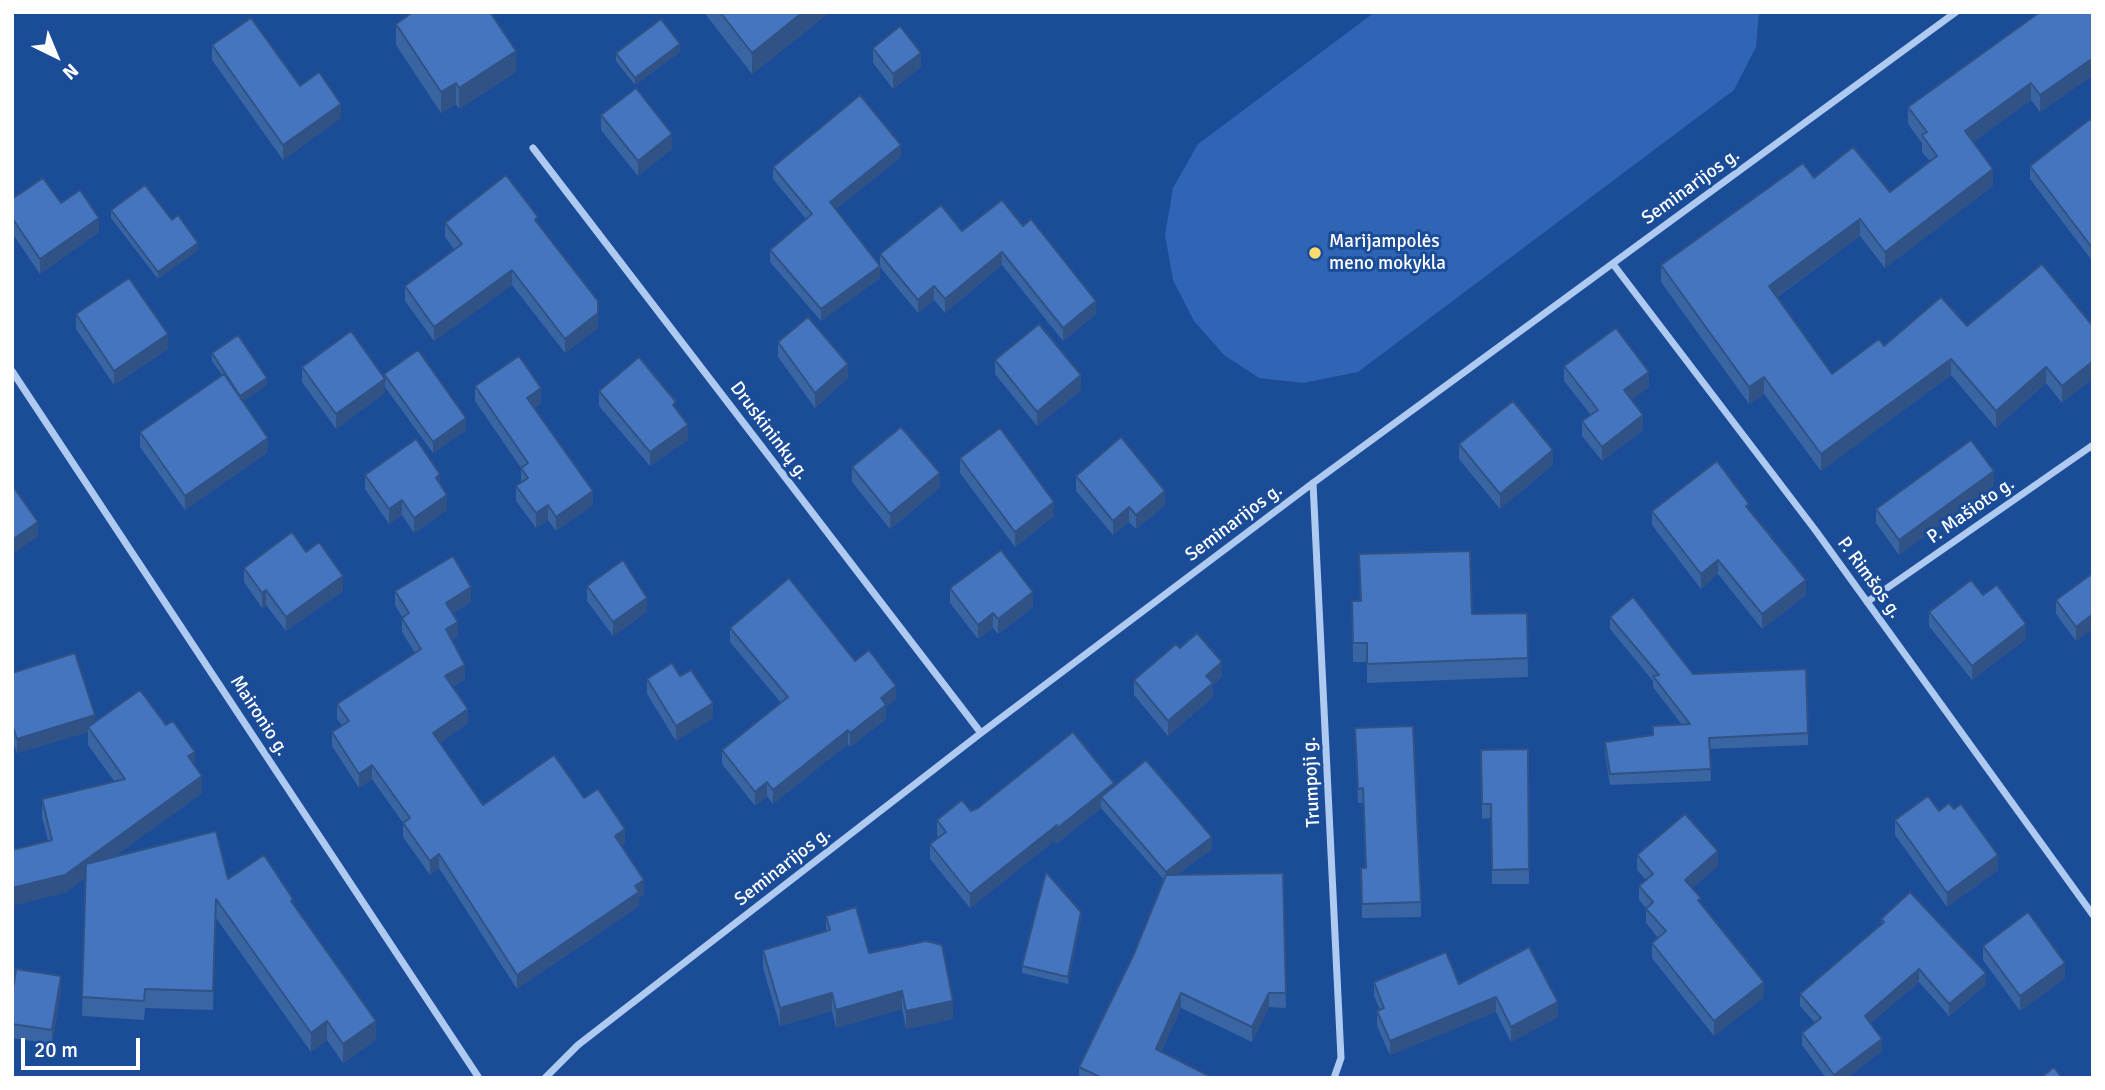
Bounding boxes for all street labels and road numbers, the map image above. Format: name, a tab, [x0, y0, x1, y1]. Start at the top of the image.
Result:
street label: Seminarijos g.	[1638, 144, 1744, 230]
street label: Druskininkų g.	[725, 377, 813, 485]
street label: P. Mašioto g.	[1923, 473, 2019, 549]
street label: Seminarijos g.	[1181, 479, 1287, 567]
street label: P. Rimšos g.	[1832, 533, 1906, 623]
street label: Maironio g.	[225, 672, 293, 760]
street label: Trumpoji g.	[1298, 736, 1326, 828]
street label: Seminarijos g.	[730, 822, 836, 912]

